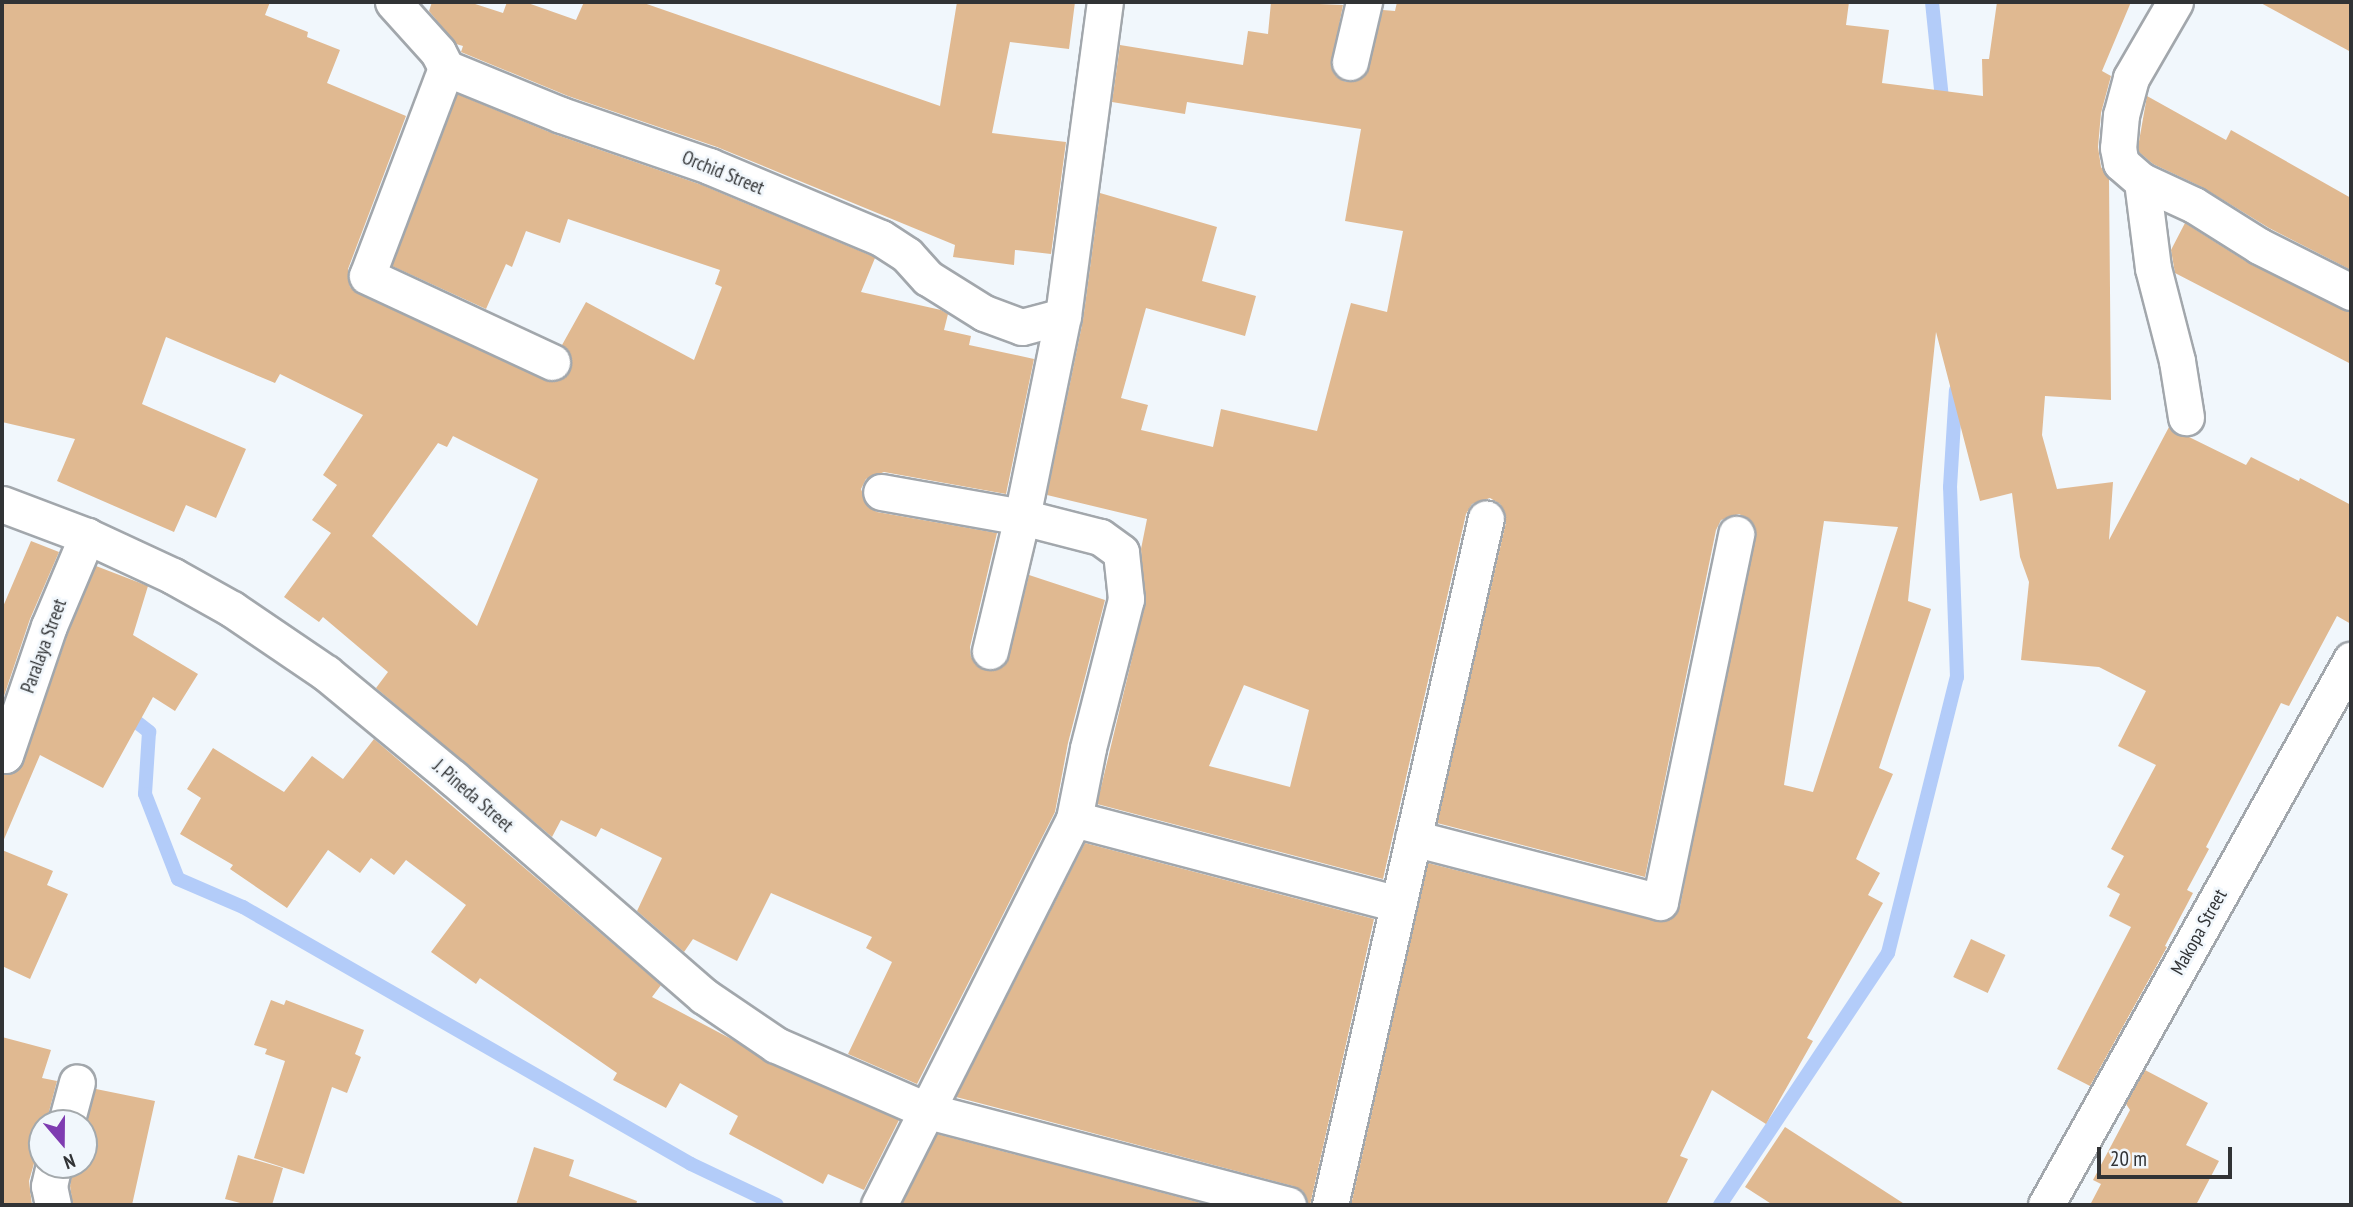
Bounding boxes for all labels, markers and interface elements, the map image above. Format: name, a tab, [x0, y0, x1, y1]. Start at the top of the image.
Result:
street label: Orchid Street	[679, 146, 767, 200]
street label: Paralaya Street	[16, 596, 72, 696]
street label: J. Pineda Street	[428, 755, 518, 837]
street label: Makopa Street	[2166, 885, 2232, 979]
north arrow	[28, 1109, 98, 1179]
scale bar	[2101, 1134, 2236, 1178]
text: 20 m	[2110, 1145, 2147, 1172]
text: N	[61, 1149, 78, 1175]

